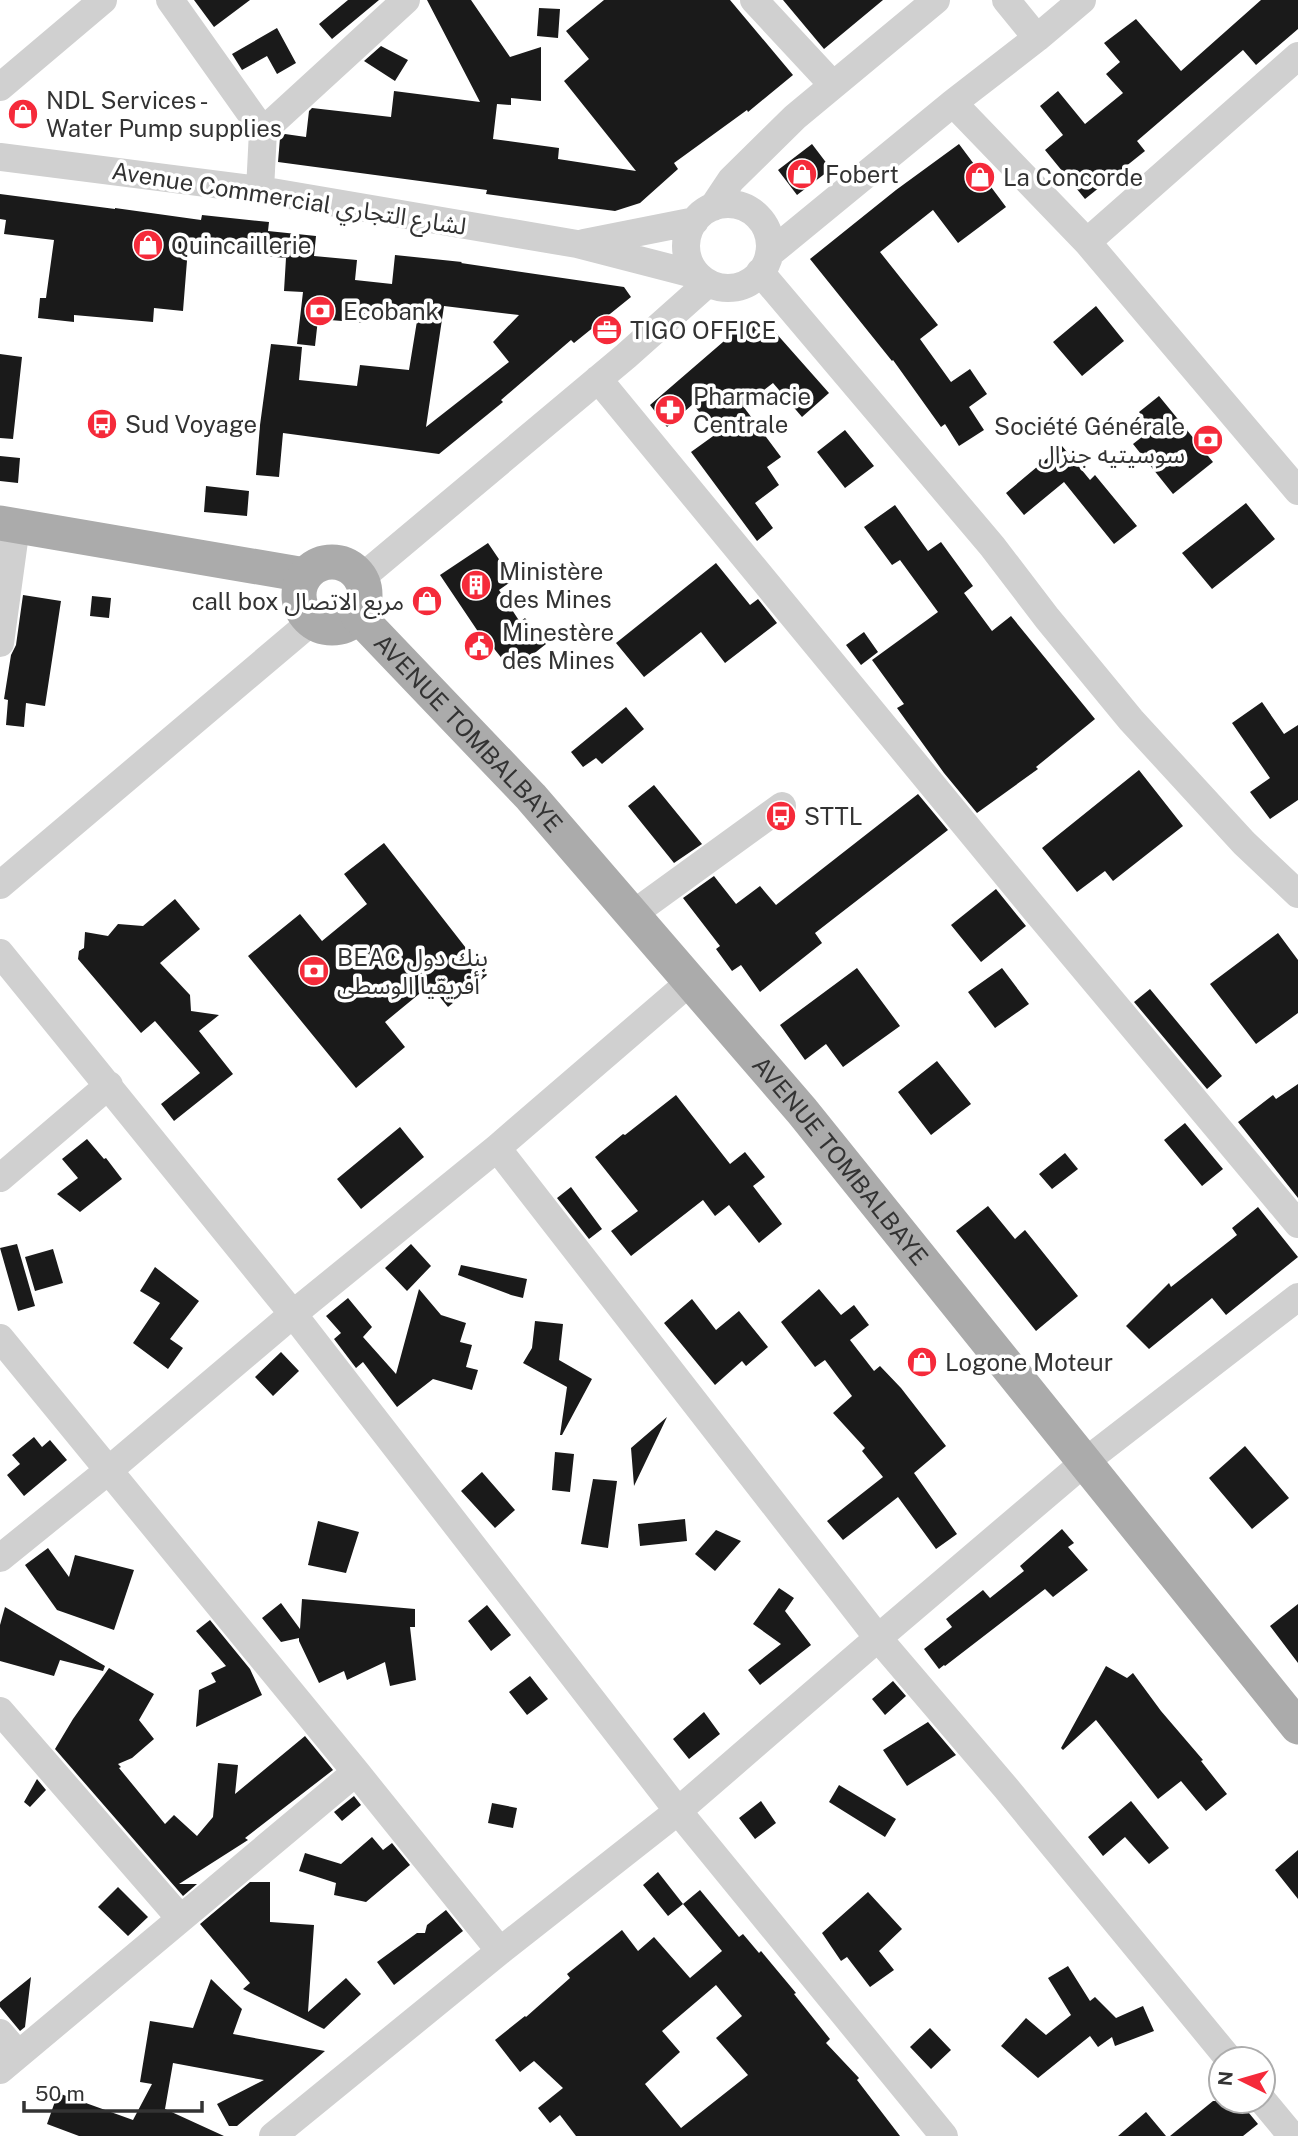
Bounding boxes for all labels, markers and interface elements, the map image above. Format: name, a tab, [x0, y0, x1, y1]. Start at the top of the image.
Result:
place label: NDL Services - Water Pump supplies	[46, 86, 282, 142]
shop icon: NDL Services - Water Pump supplies	[6, 97, 40, 131]
street label: Avenue Commercial لشارع التجاري	[109, 156, 468, 245]
shop icon: Fobert	[785, 157, 819, 191]
place label: Fobert	[825, 160, 899, 188]
shop icon: La Concorde	[963, 160, 997, 194]
place label: La Concorde	[1003, 163, 1143, 191]
shop icon: Quincaillerie	[131, 228, 165, 262]
place label: Quincaillerie	[171, 231, 311, 259]
bank icon: Ecobank	[303, 294, 337, 328]
place label: Ecobank	[343, 297, 439, 325]
office icon: TIGO OFFICE	[590, 313, 624, 347]
place label: TIGO OFFICE	[630, 316, 776, 344]
place label: Pharmacie Centrale	[693, 382, 811, 438]
pharmacy icon: Pharmacie Centrale	[653, 393, 687, 427]
bus stop icon: Sud Voyage	[85, 407, 119, 441]
place label: Sud Voyage	[125, 410, 257, 438]
place label: Société Générale سوسيتيه جنرال	[994, 412, 1185, 469]
bank icon: Société Générale سوسيتيه جنرال	[1191, 423, 1225, 457]
place label: Ministère des Mines	[499, 557, 612, 613]
building icon: Ministère des Mines	[459, 568, 493, 602]
shop icon: call box مربع الاتصال	[410, 584, 444, 618]
place label: call box مربع الاتصال	[192, 587, 404, 619]
place label: Minestère des Mines	[502, 618, 615, 674]
street label: AVENUE TOMBALBAYE	[369, 628, 569, 838]
public building icon: Minestère des Mines	[462, 629, 496, 663]
bus stop icon: STTL	[764, 799, 798, 833]
place label: STTL	[804, 802, 863, 830]
place label: BEAC بنك دول أفريقيا الوسطى	[337, 943, 488, 1000]
bank icon: BEAC بنك دول أفريقيا الوسطى	[297, 954, 331, 988]
street label: AVENUE TOMBALBAYE	[747, 1050, 934, 1271]
shop icon: Logone Moteur	[905, 1345, 939, 1379]
place label: Logone Moteur	[945, 1348, 1113, 1376]
north arrow	[1207, 2045, 1277, 2115]
scale bar	[24, 2070, 203, 2114]
text: N	[1213, 2070, 1237, 2087]
text: 50 m	[35, 2081, 85, 2106]

